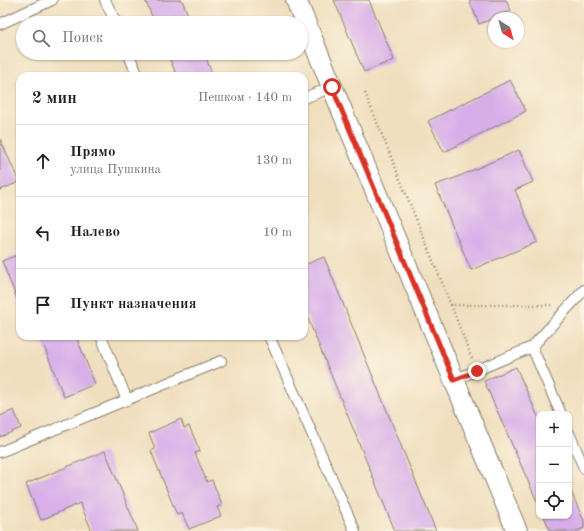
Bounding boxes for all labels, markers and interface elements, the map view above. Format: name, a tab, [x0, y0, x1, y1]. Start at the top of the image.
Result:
north arrow	[488, 12, 524, 48]
search box	[16, 16, 308, 60]
icon: search	[30, 27, 52, 49]
text: Поиск	[62, 31, 103, 46]
route start	[323, 78, 341, 96]
text: 2 мин	[32, 90, 77, 107]
text: Пешком · 140 m	[198, 91, 292, 104]
text: Прямо	[70, 145, 116, 160]
icon: ahead	[32, 150, 54, 172]
text: 130 m	[255, 154, 292, 167]
text: улица Пушкина	[70, 163, 161, 176]
icon: left	[32, 222, 54, 244]
text: Налево	[70, 225, 120, 240]
text: 10 m	[263, 226, 292, 239]
icon: arrive	[32, 294, 54, 316]
text: Пункт назначения	[70, 297, 197, 312]
route end	[468, 362, 486, 380]
map controls	[536, 411, 572, 519]
button: +	[536, 411, 572, 447]
button: −	[536, 447, 572, 483]
button: locate	[536, 483, 572, 519]

